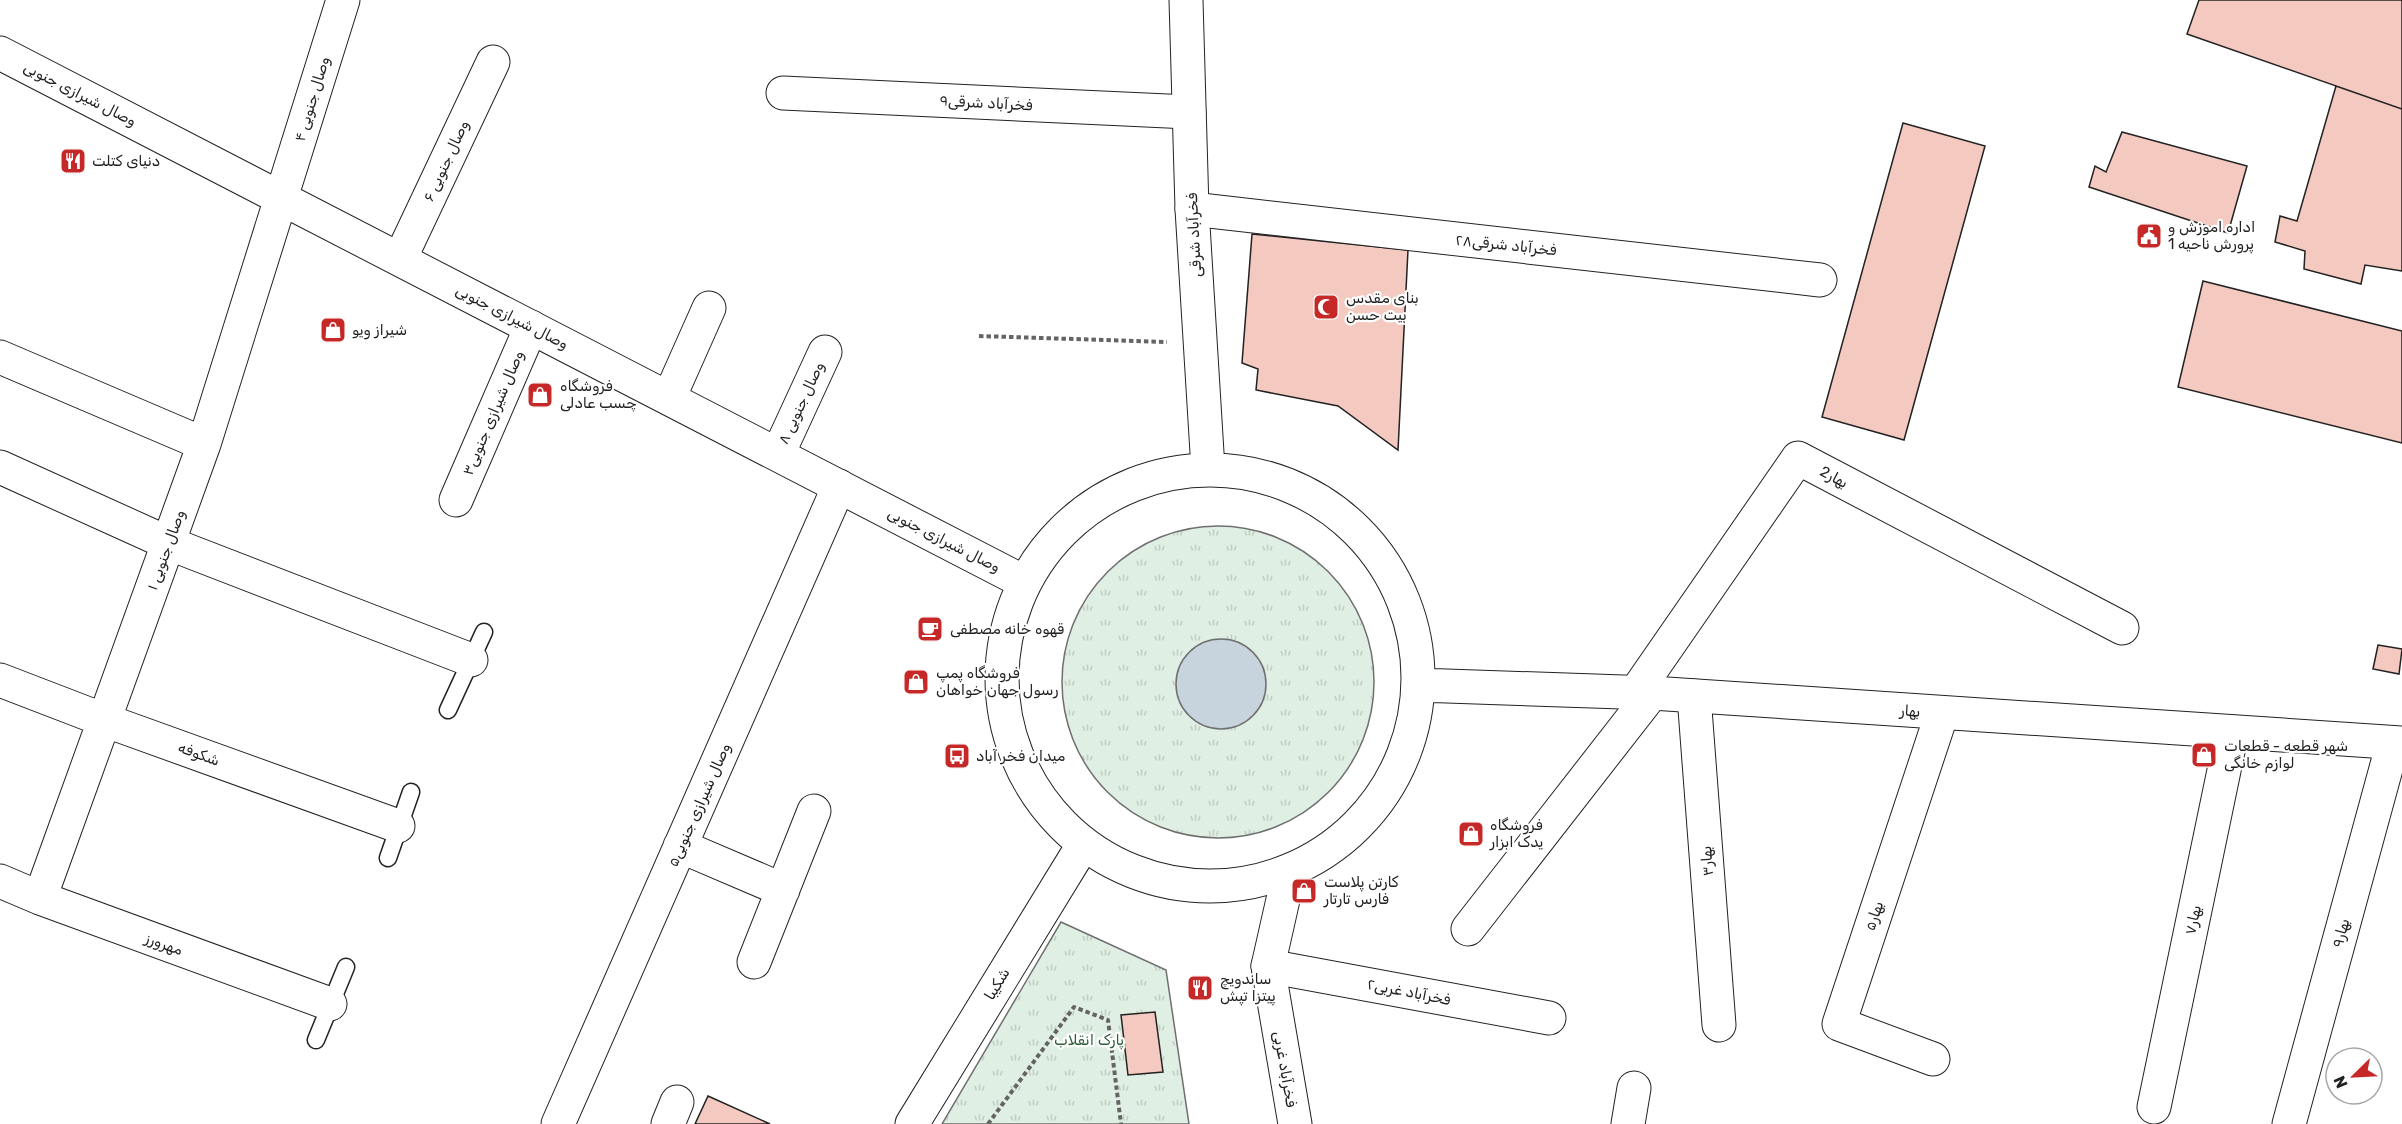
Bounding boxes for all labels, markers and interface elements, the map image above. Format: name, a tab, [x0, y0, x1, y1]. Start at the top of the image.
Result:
street label: وصال جنوبی ۴	[291, 54, 334, 144]
street label: وصال شیرازی جنوبی	[20, 58, 139, 131]
street label: فخرآباد شرقی۹	[939, 92, 1033, 114]
street label: وصال جنوبی ۶	[419, 118, 474, 205]
restaurant icon: دنیای کتلت	[58, 146, 88, 176]
place label: دنیای کتلت	[92, 152, 160, 170]
street label: فخرآباد شرقی	[1183, 192, 1205, 278]
place label: اداره اموزش و پرورش ناحیه 1	[2168, 218, 2255, 254]
public building icon: اداره اموزش و پرورش ناحیه 1	[2134, 221, 2164, 251]
street label: فخرآباد شرقی۲۸	[1455, 231, 1557, 259]
street label: وصال شیرازی جنوبی	[452, 281, 571, 354]
place label: بنای مقدس بیت حسن	[1346, 289, 1419, 324]
mosque icon: بنای مقدس بیت حسن	[1311, 292, 1341, 322]
shop icon: شیراز ویو	[318, 315, 348, 345]
place label: شیراز ویو	[352, 321, 407, 340]
street label: ۳وصال شیرازی جنوبی	[459, 348, 528, 479]
street label: وصال جنوبی ۸	[774, 359, 829, 448]
place label: فروشگاه چسب عادلی	[560, 377, 637, 412]
shop icon: فروشگاه چسب عادلی	[525, 380, 555, 410]
street label: 2بهار	[1817, 462, 1851, 492]
street label: وصال شیرازی جنوبی	[884, 504, 1003, 577]
street label: وصال جنوبی ۱	[143, 507, 190, 593]
cafe icon: قهوه خانه مصطفی	[915, 614, 945, 644]
place label: قهوه خانه مصطفی	[950, 620, 1064, 638]
place label: فروشگاه پمپ رسول جهان خواهان	[936, 664, 1058, 699]
shop icon: فروشگاه پمپ رسول جهان خواهان	[901, 667, 931, 697]
street label: بهار	[1898, 701, 1921, 721]
place label: شهر قطعه - قطعات لوازم خانگی	[2224, 737, 2348, 773]
street label: شکوفه	[176, 738, 222, 770]
street label: ۵وصال شیرازی جنوبی	[664, 740, 735, 870]
shop icon: شهر قطعه - قطعات لوازم خانگی	[2189, 740, 2219, 770]
bus stop icon: میدان فخر آباد	[942, 741, 972, 771]
place label: میدان فخر آباد	[976, 747, 1065, 765]
place label: فروشگاه یدک ابزار	[1489, 816, 1543, 851]
shop icon: فروشگاه یدک ابزار	[1456, 819, 1486, 849]
street label: بهار۳	[1697, 845, 1717, 877]
place label: کارتن پلاست فارس تارتار	[1323, 873, 1399, 908]
shop icon: کارتن پلاست فارس تارتار	[1289, 876, 1319, 906]
street label: بهار۵	[1861, 899, 1887, 933]
street label: بهار۷	[2181, 903, 2205, 937]
street label: بهار۹	[2329, 917, 2353, 949]
street label: مهرورز	[141, 929, 185, 960]
street label: شکیبا	[980, 965, 1014, 1003]
place label: ساندویچ پیتزا تپش	[1220, 970, 1276, 1006]
restaurant icon: ساندویچ پیتزا تپش	[1185, 973, 1215, 1003]
street label: ۲فخرآباد غربی	[1366, 975, 1452, 1009]
street label: فخرآباد غربی	[1269, 1029, 1301, 1109]
park label: پارک انقلاب	[1054, 1031, 1124, 1050]
north arrow	[2324, 1046, 2384, 1106]
text: N	[2330, 1073, 2352, 1091]

